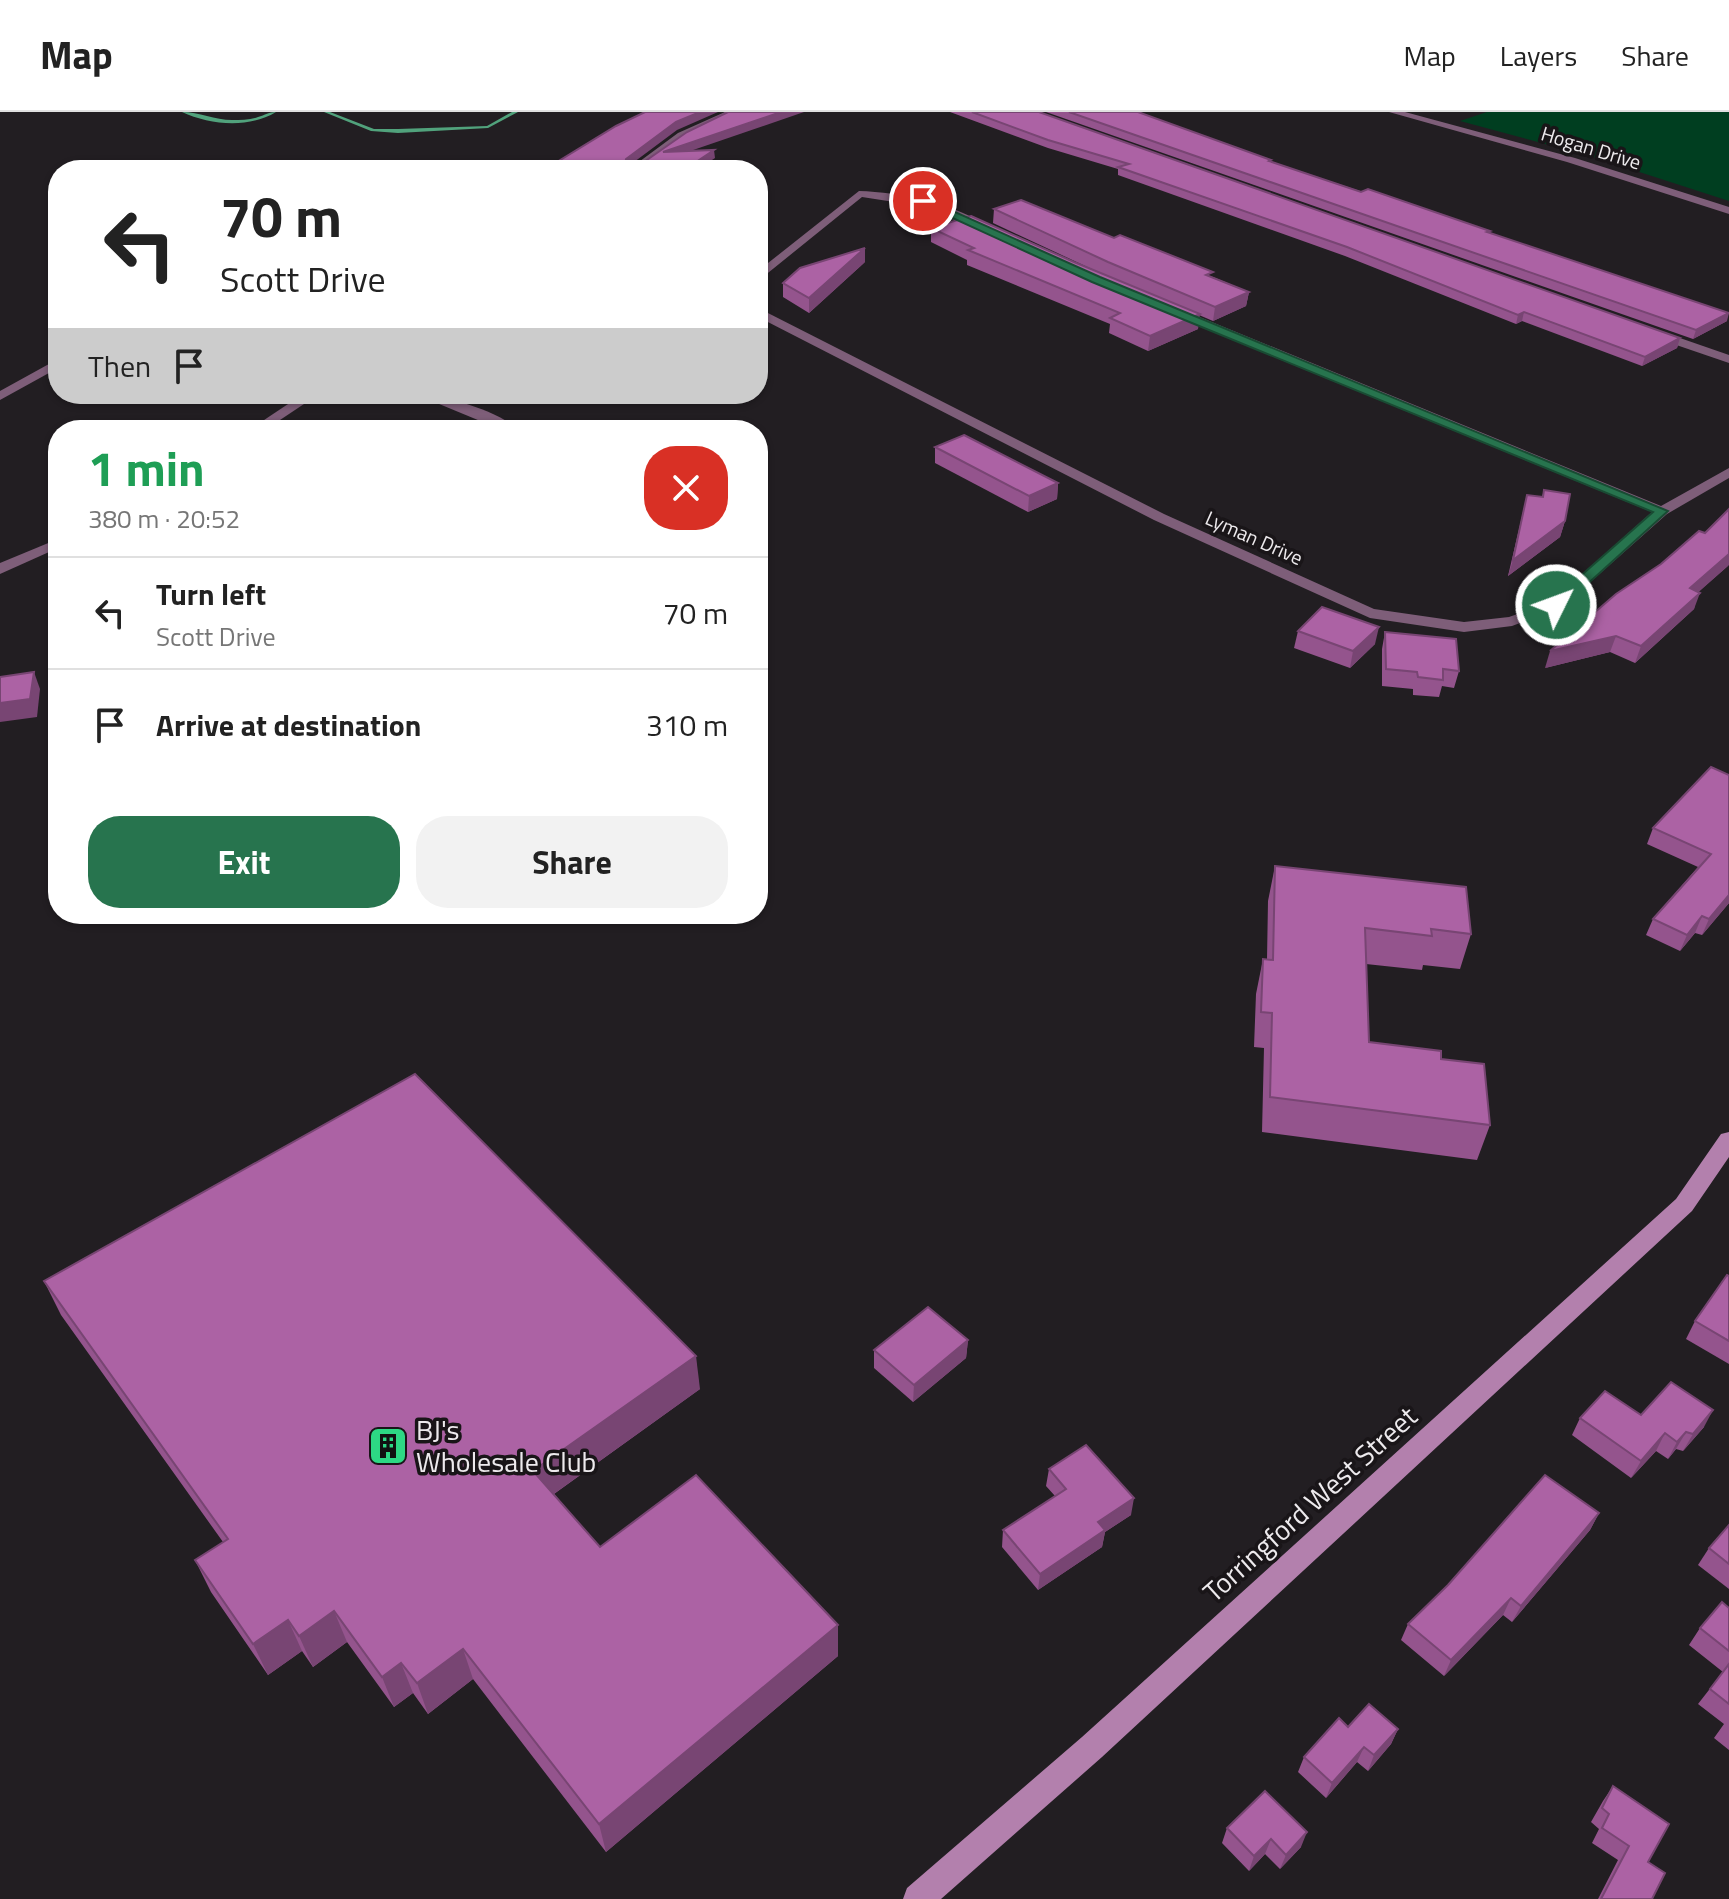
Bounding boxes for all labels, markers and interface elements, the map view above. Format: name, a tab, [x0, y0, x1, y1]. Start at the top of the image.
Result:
text: Map	[40, 26, 113, 84]
text: Map	[1403, 34, 1456, 77]
text: Layers	[1500, 34, 1577, 77]
text: Share	[1621, 34, 1689, 77]
street label: Hogan Drive	[1537, 118, 1645, 177]
pin	[889, 167, 957, 235]
text: 70 m	[220, 174, 342, 259]
icon: arrive	[901, 179, 945, 223]
icon: left	[88, 192, 192, 296]
text: Scott Drive	[220, 251, 386, 306]
text: Then	[88, 343, 151, 389]
icon: arrive	[167, 344, 211, 388]
text: 1 min	[88, 432, 205, 505]
button: close	[644, 446, 728, 530]
text: 380 m · 20:52	[88, 499, 240, 538]
street label: Lyman Drive	[1200, 502, 1308, 573]
position arrow	[1514, 563, 1598, 647]
text: Turn left	[156, 571, 266, 617]
text: 70 m	[663, 590, 728, 636]
icon: left	[88, 591, 132, 635]
text: Scott Drive	[156, 617, 276, 656]
text: Arrive at destination	[156, 702, 421, 748]
text: 310 m	[646, 702, 728, 748]
icon: arrive	[88, 703, 132, 747]
button: Exit	[88, 816, 400, 908]
button: Share	[416, 816, 728, 908]
street label: Torringford West Street	[1193, 1395, 1427, 1612]
place label: BJ's Wholesale Club	[416, 1408, 596, 1483]
building icon: BJ's Wholesale Club	[367, 1425, 409, 1467]

